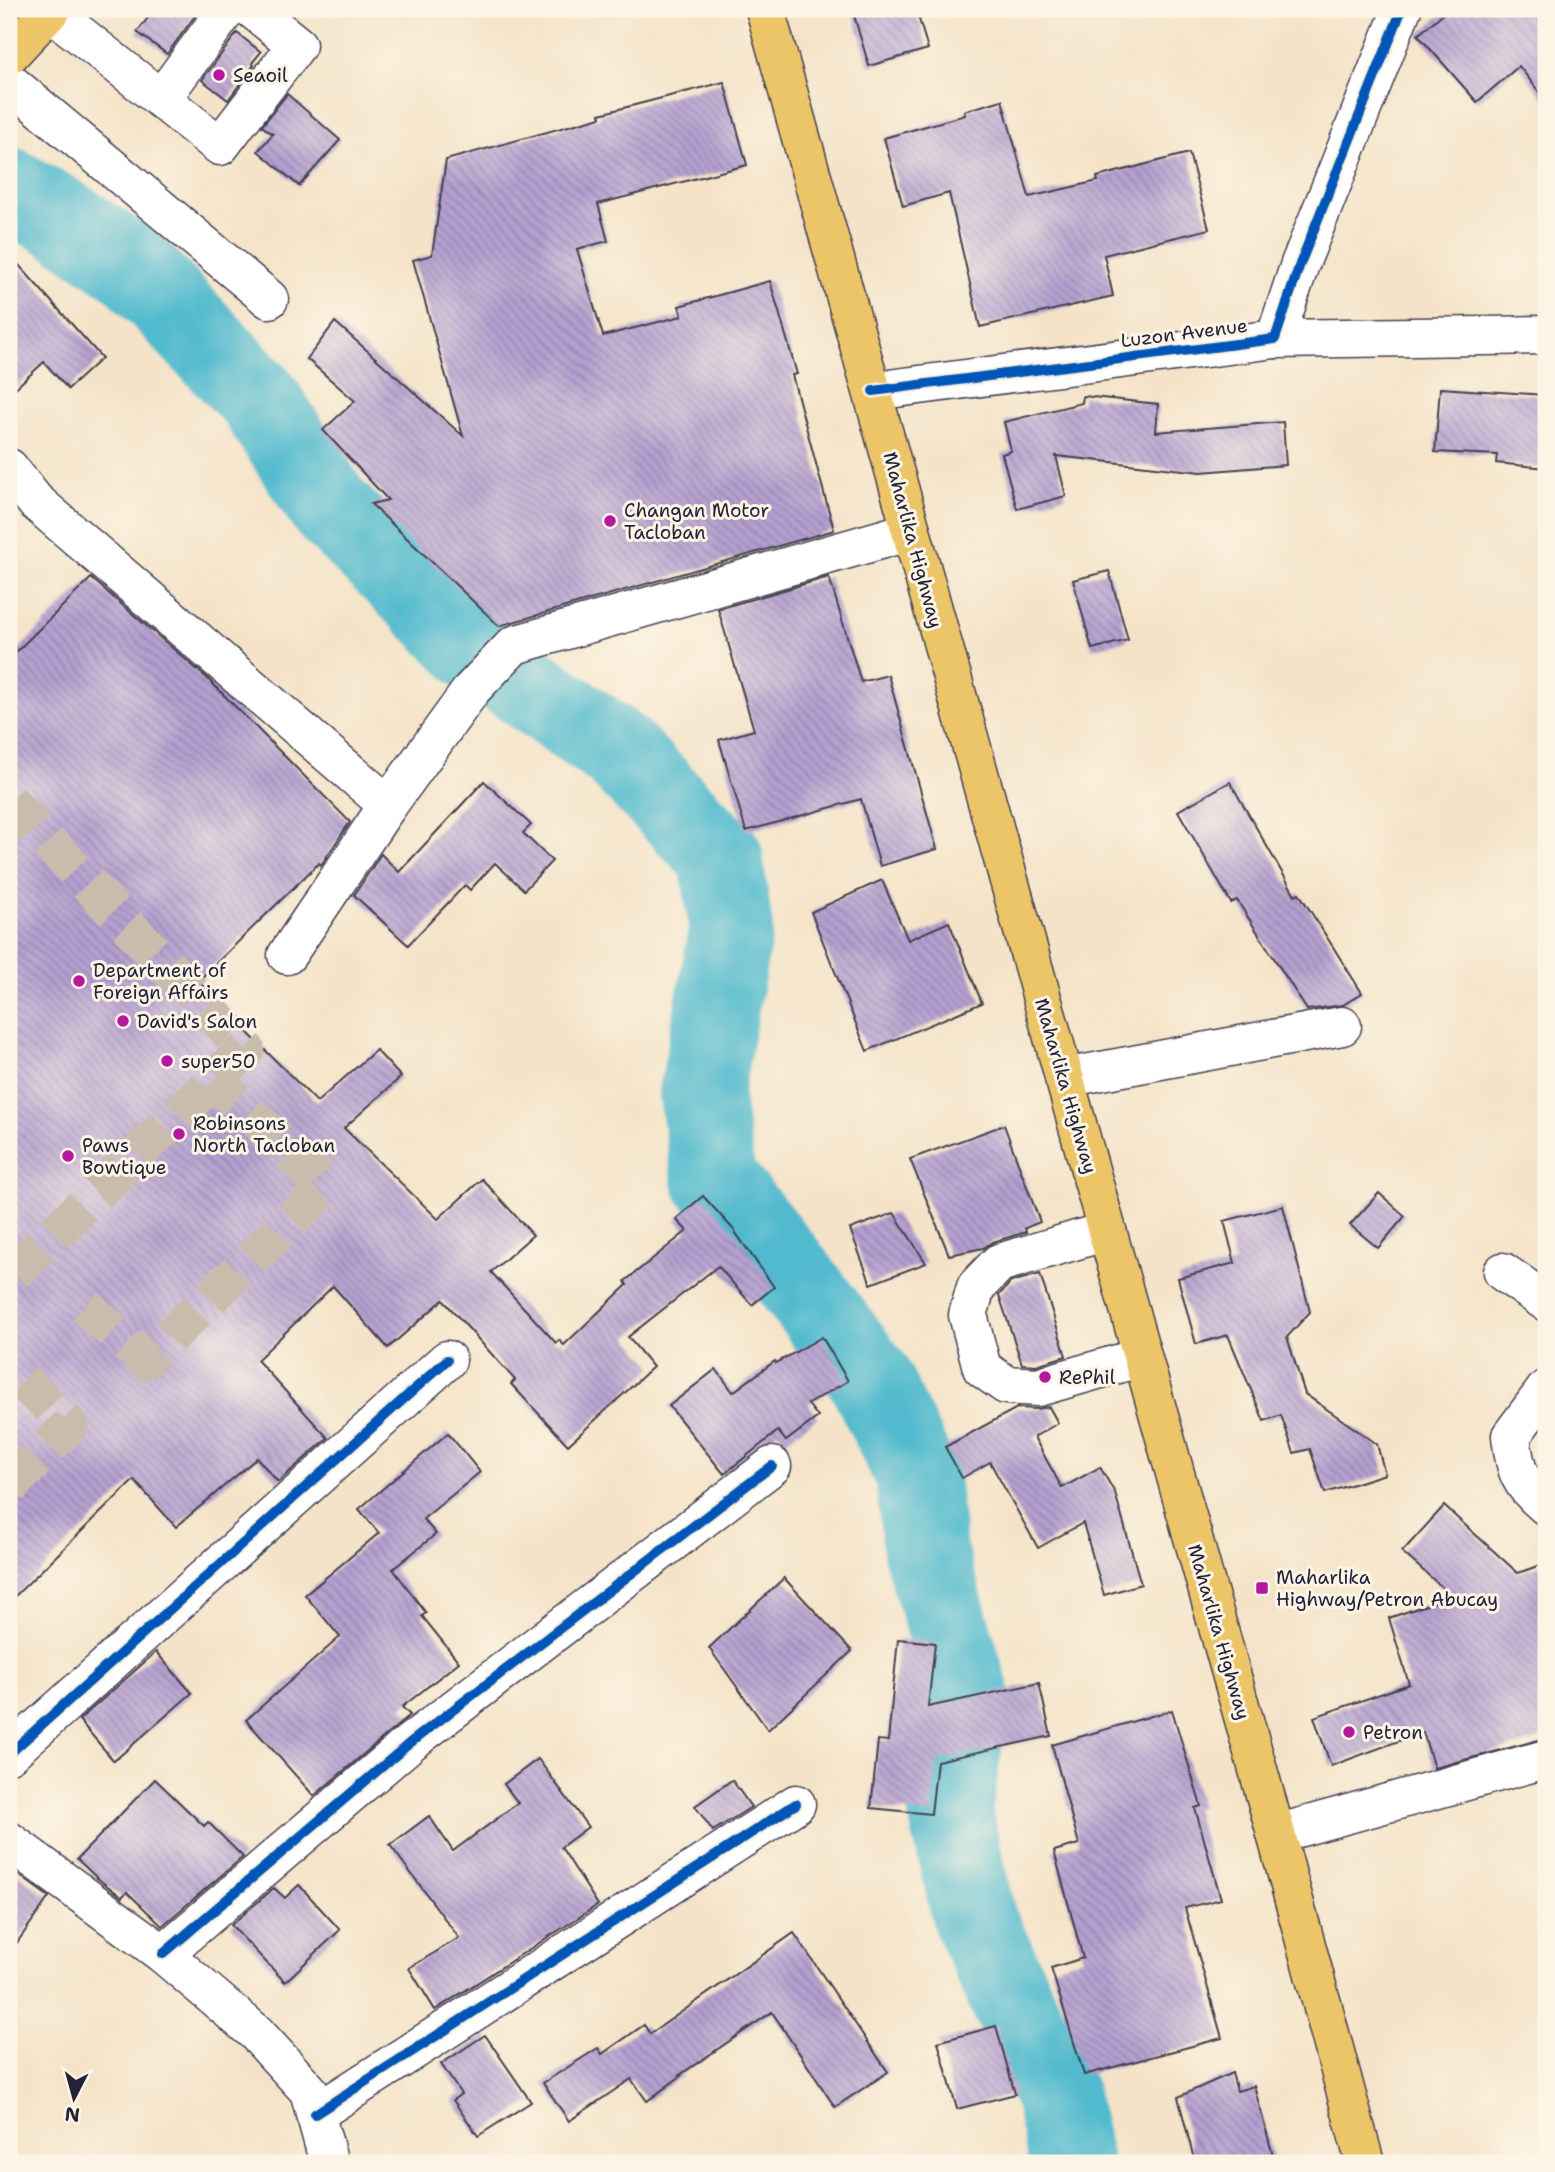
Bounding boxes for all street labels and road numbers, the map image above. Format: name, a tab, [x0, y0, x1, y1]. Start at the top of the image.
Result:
street label: Luzon Avenue	[1119, 313, 1249, 353]
street label: Maharlika Highway	[877, 449, 949, 631]
street label: Maharlika Highway	[1029, 995, 1103, 1177]
street label: Maharlika Highway	[1182, 1541, 1256, 1723]

